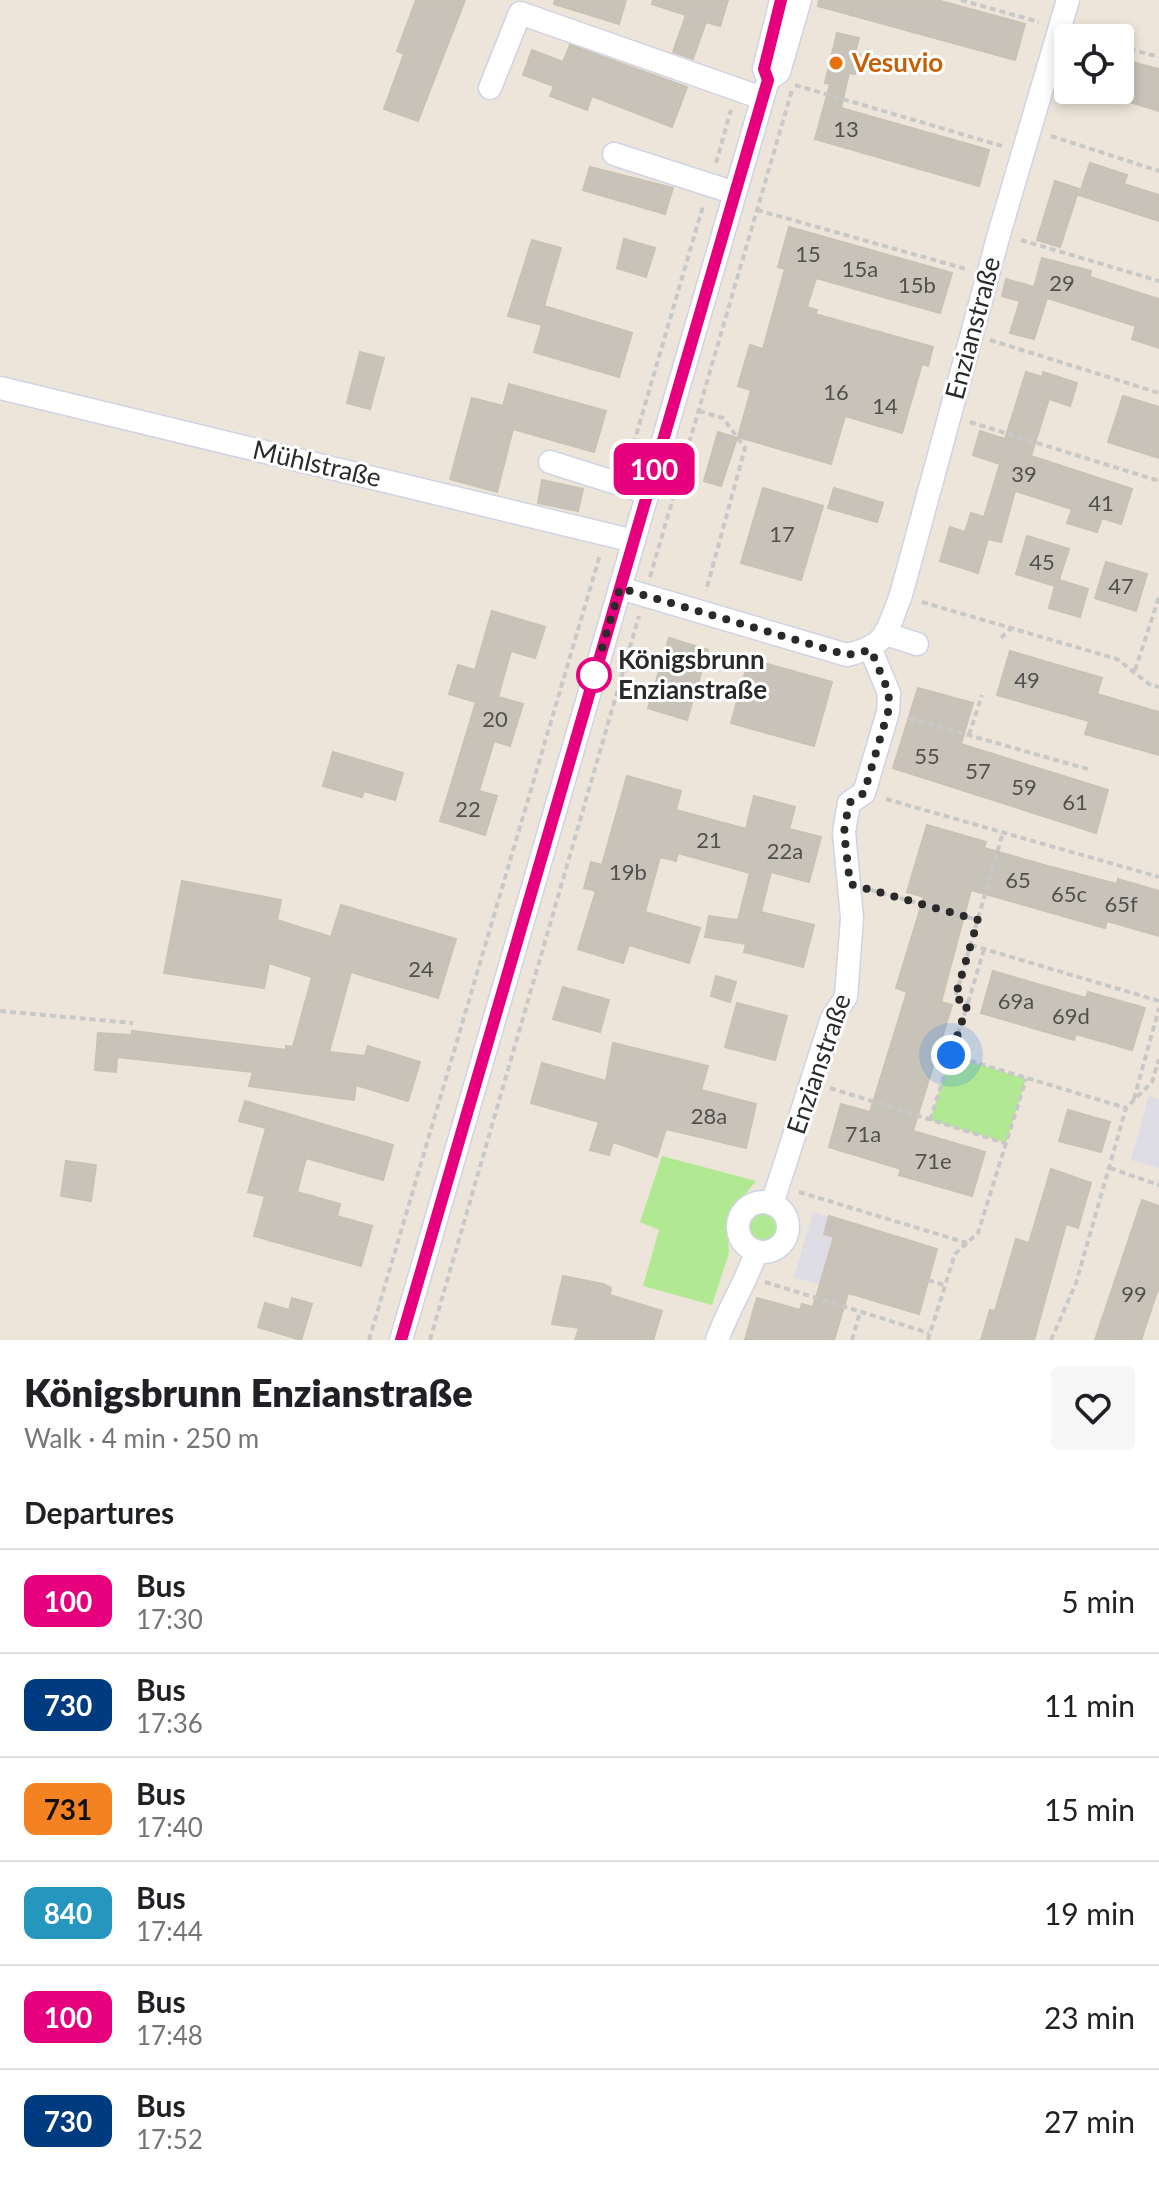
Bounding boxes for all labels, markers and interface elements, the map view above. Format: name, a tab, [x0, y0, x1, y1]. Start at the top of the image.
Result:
map controls	[1054, 24, 1134, 104]
button: locate	[1054, 24, 1134, 104]
place label: Vesuvio	[851, 46, 943, 78]
marker: Vesuvio	[827, 54, 845, 72]
house number: 13	[833, 115, 859, 142]
house number: 15	[795, 240, 821, 267]
street label: Enzianstraße	[938, 253, 1006, 402]
house number: 15a	[842, 255, 878, 282]
house number: 29	[1049, 269, 1075, 296]
house number: 15b	[898, 271, 936, 298]
house number: 16	[823, 378, 849, 405]
house number: 14	[872, 392, 898, 419]
street label: Mühlstraße	[250, 433, 384, 493]
line badge: 100	[608, 443, 700, 495]
text: 100	[630, 452, 678, 486]
house number: 39	[1011, 460, 1037, 487]
house number: 41	[1088, 489, 1114, 516]
house number: 17	[769, 520, 795, 547]
house number: 45	[1029, 548, 1055, 575]
house number: 47	[1108, 572, 1134, 599]
place label: Königsbrunn Enzianstraße	[618, 643, 767, 705]
marker: Königsbrunn Enzianstraße	[577, 658, 611, 692]
house number: 49	[1014, 666, 1040, 693]
house number: 20	[482, 705, 508, 732]
house number: 55	[914, 742, 940, 769]
house number: 57	[965, 757, 991, 784]
house number: 59	[1011, 773, 1037, 800]
house number: 61	[1062, 788, 1088, 815]
house number: 22	[455, 795, 481, 822]
house number: 21	[696, 826, 722, 853]
house number: 22a	[767, 837, 803, 864]
house number: 19b	[609, 858, 647, 885]
house number: 65	[1005, 866, 1031, 893]
house number: 65c	[1051, 880, 1087, 907]
house number: 65f	[1104, 890, 1138, 917]
house number: 24	[408, 955, 434, 982]
house number: 69a	[998, 987, 1034, 1014]
street label: Enzianstraße	[779, 989, 857, 1138]
house number: 69d	[1052, 1002, 1090, 1029]
your location	[931, 1035, 971, 1075]
house number: 28a	[691, 1102, 727, 1129]
house number: 71a	[845, 1120, 881, 1147]
house number: 71e	[914, 1147, 952, 1174]
house number: 99	[1121, 1280, 1147, 1307]
button: heart	[1051, 1366, 1135, 1450]
text: Königsbrunn Enzianstraße	[24, 1369, 473, 1415]
text: Walk · 4 min · 250 m	[24, 1422, 259, 1454]
text: Departures	[24, 1494, 174, 1530]
text: Bus	[136, 1567, 186, 1603]
text: 5 min	[1061, 1583, 1135, 1619]
text: 100	[44, 1584, 92, 1618]
text: 17:30	[136, 1603, 203, 1635]
text: Bus	[136, 1671, 186, 1707]
text: 11 min	[1044, 1687, 1135, 1723]
text: 730	[44, 1688, 92, 1722]
text: 17:36	[136, 1707, 203, 1739]
text: Bus	[136, 1775, 186, 1811]
text: 15 min	[1044, 1791, 1135, 1827]
text: 731	[44, 1792, 92, 1826]
text: 17:40	[136, 1811, 203, 1843]
text: Bus	[136, 1879, 186, 1915]
text: 19 min	[1044, 1895, 1135, 1931]
text: 840	[44, 1896, 92, 1930]
text: 17:44	[136, 1915, 203, 1947]
text: Bus	[136, 1983, 186, 2019]
text: 23 min	[1044, 1999, 1135, 2035]
text: 100	[44, 2000, 92, 2034]
text: 17:48	[136, 2019, 203, 2051]
text: Bus	[136, 2087, 186, 2123]
text: 27 min	[1044, 2103, 1135, 2139]
text: 730	[44, 2104, 92, 2138]
text: 17:52	[136, 2123, 203, 2155]

